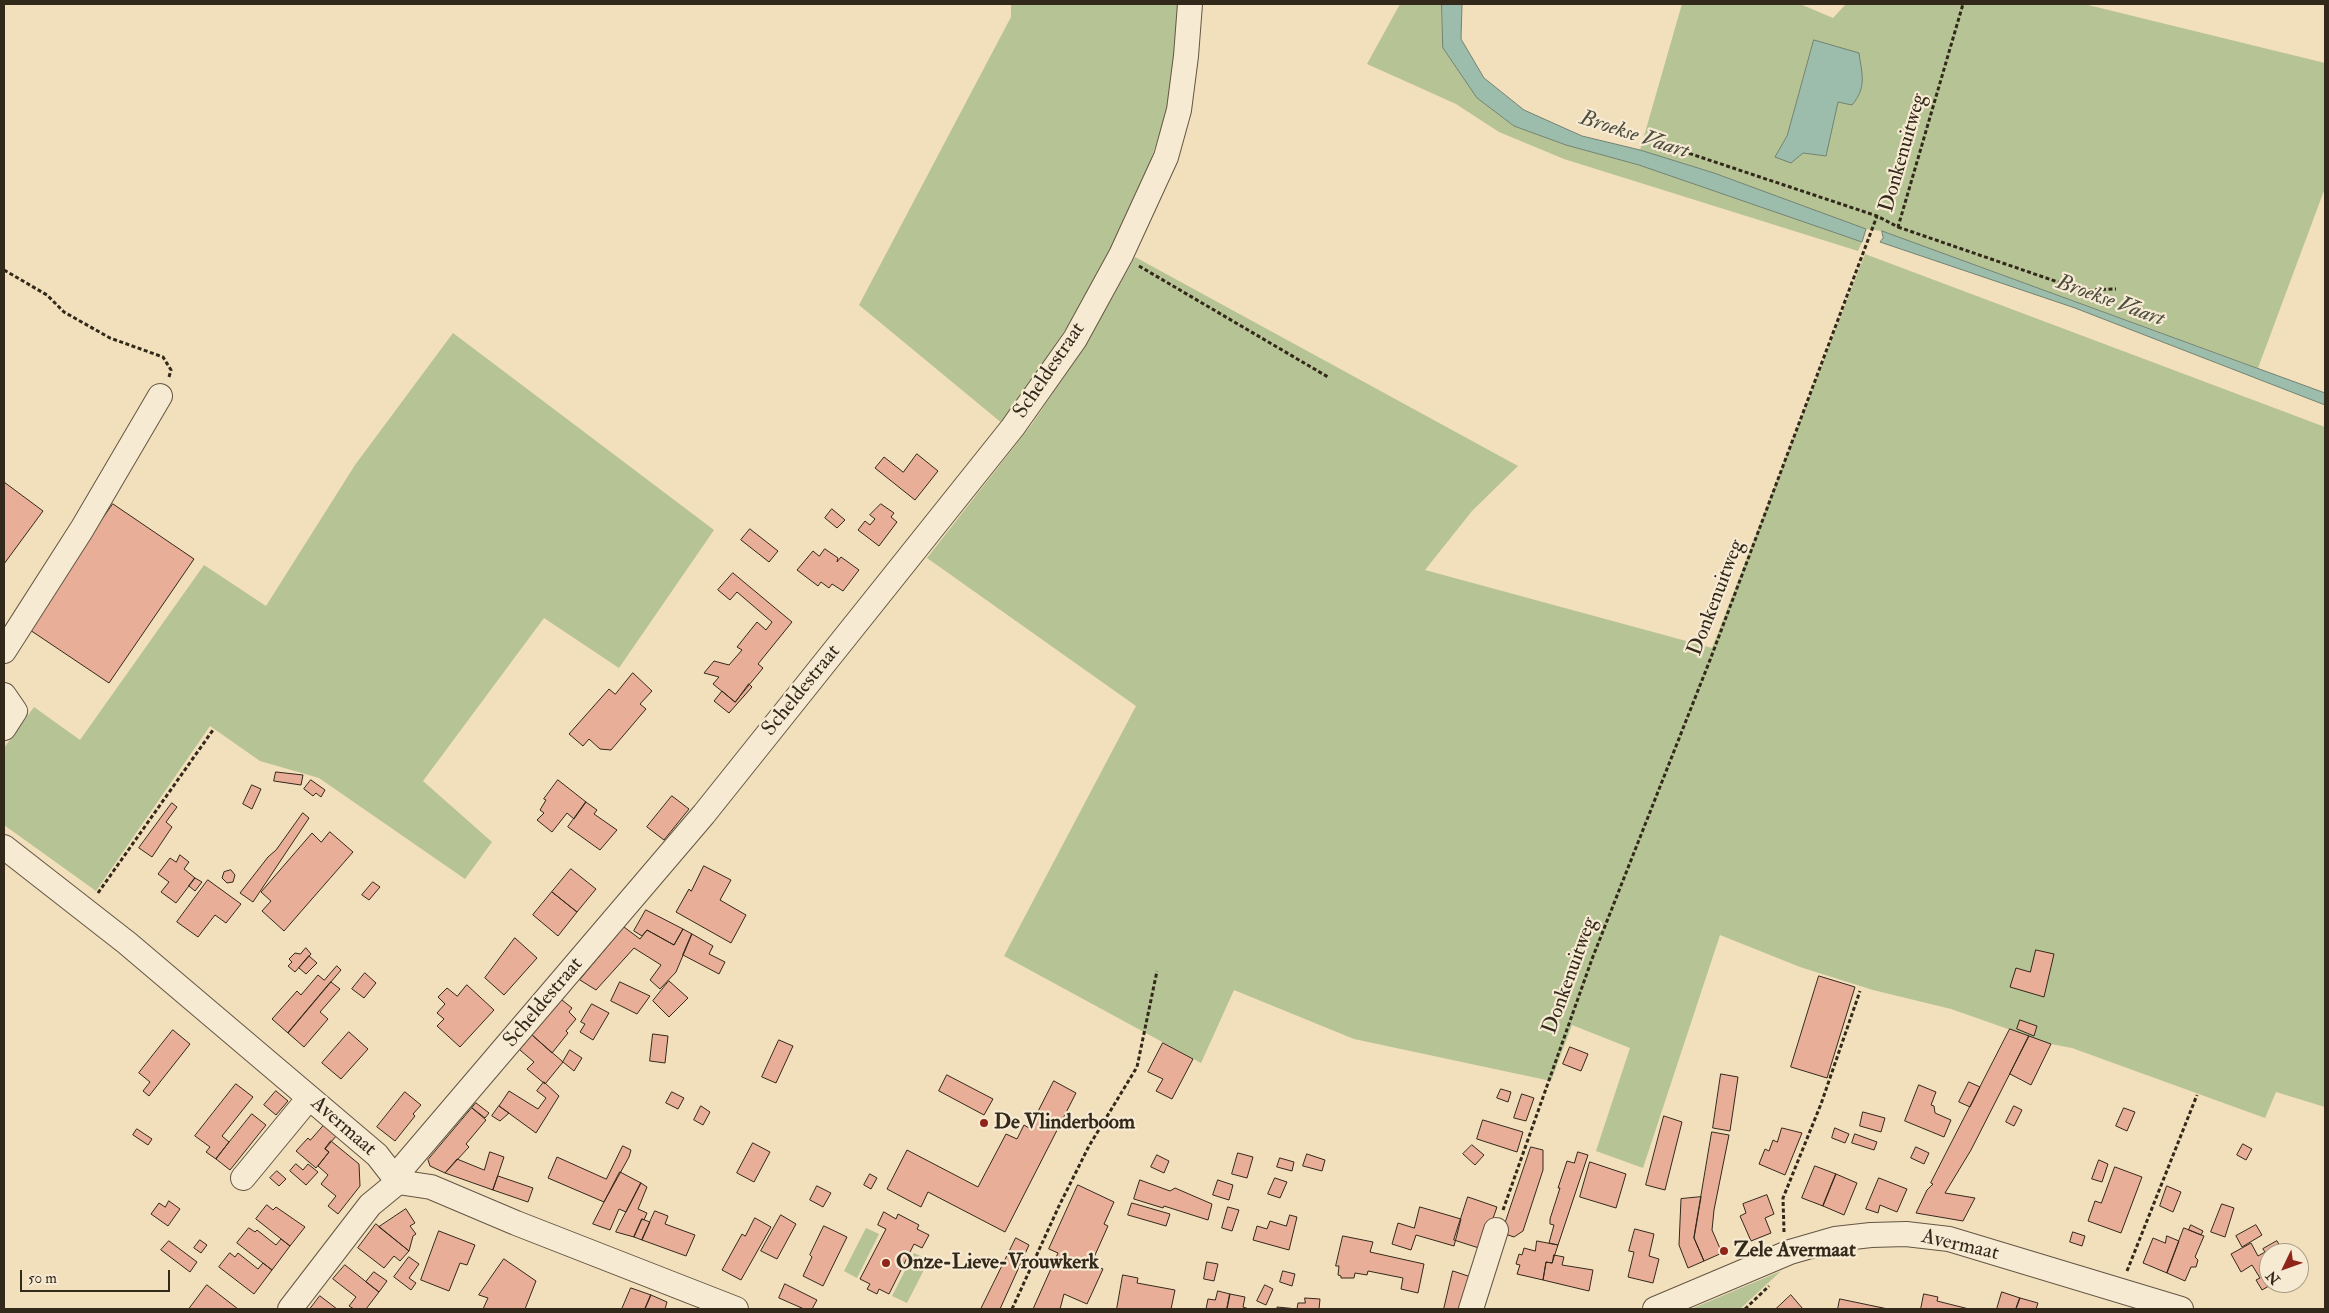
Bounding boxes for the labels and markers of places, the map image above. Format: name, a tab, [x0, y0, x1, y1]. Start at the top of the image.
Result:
place label: De Vlinderboom	[994, 1110, 1135, 1136]
marker: De Vlinderboom	[978, 1117, 990, 1129]
place label: Zele Avermaat	[1734, 1238, 1856, 1264]
marker: Zele Avermaat	[1718, 1245, 1730, 1257]
place label: Onze-Lieve-Vrouwkerk	[896, 1250, 1099, 1276]
marker: Onze-Lieve-Vrouwkerk	[880, 1257, 892, 1269]

